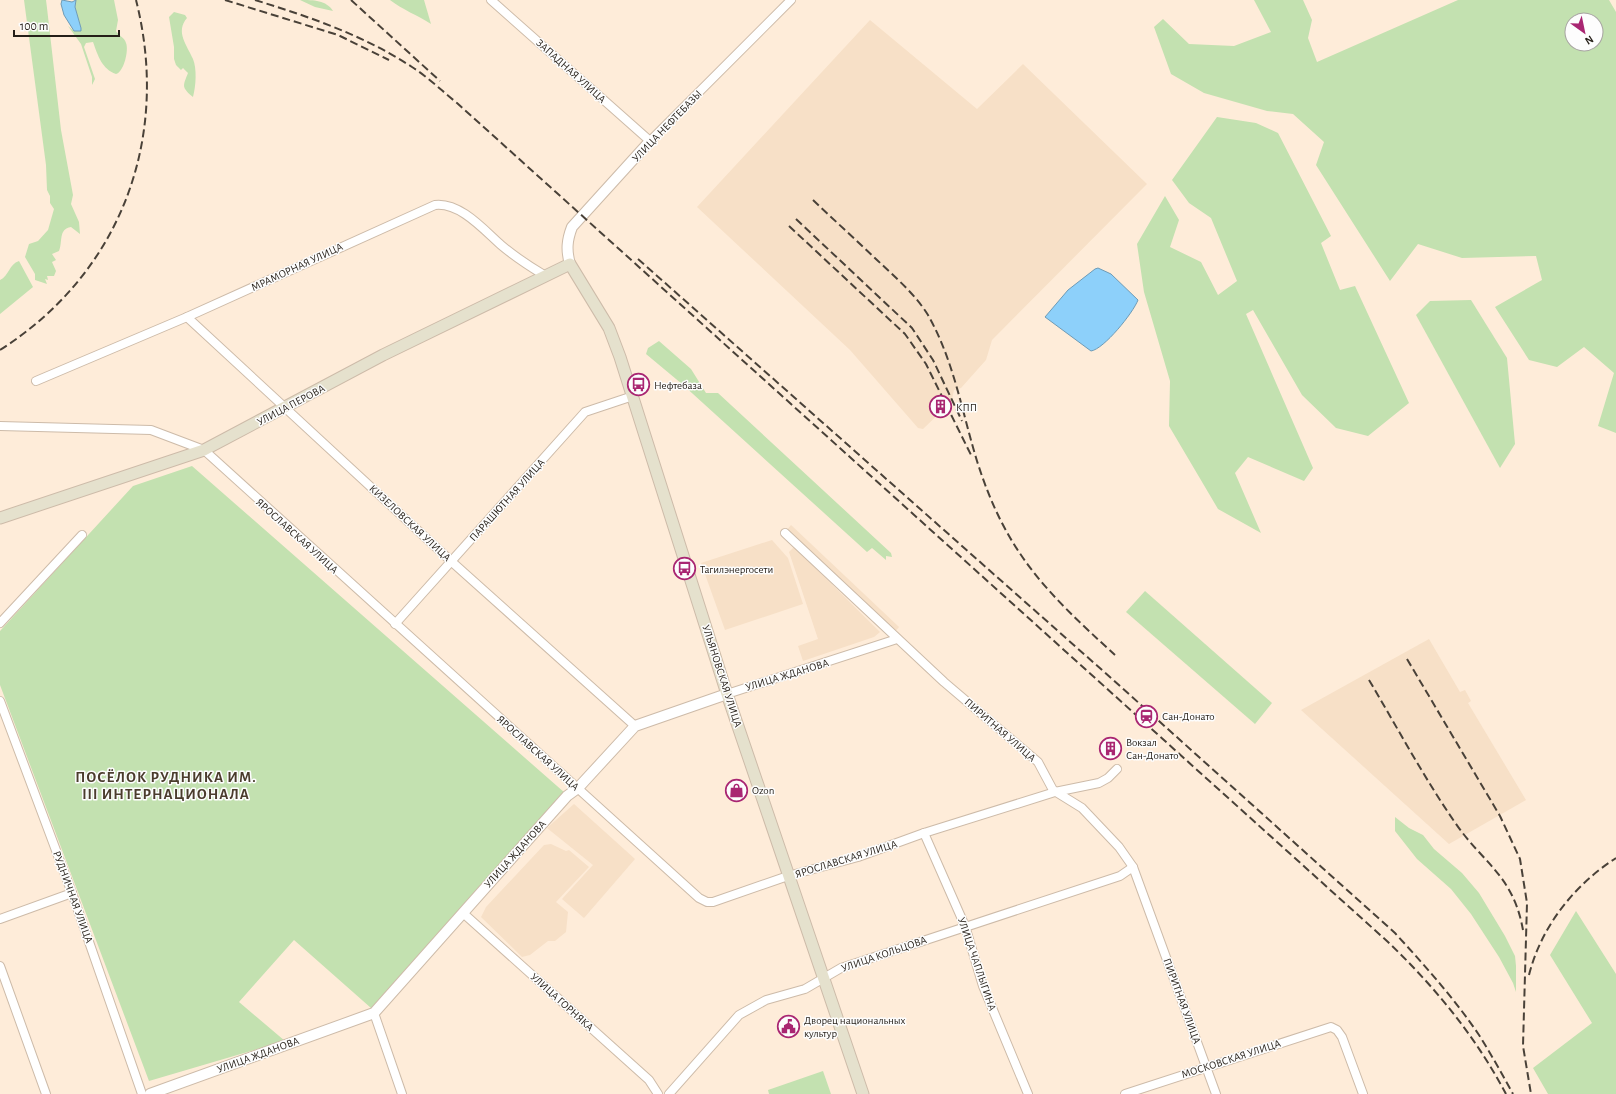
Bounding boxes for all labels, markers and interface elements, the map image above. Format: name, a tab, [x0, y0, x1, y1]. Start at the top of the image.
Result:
scale bar	[14, 12, 119, 38]
north arrow	[1564, 12, 1604, 52]
text: 100 m	[20, 20, 48, 32]
text: N	[1583, 33, 1595, 47]
street label: ЗАПАДНАЯ УЛИЦА	[534, 37, 608, 105]
street label: УЛИЦА НЕФТЕБАЗЫ	[630, 88, 704, 164]
street label: МРАМОРНАЯ УЛИЦА	[250, 241, 345, 293]
bus stop icon: Нефтебаза	[625, 372, 651, 398]
place label: Нефтебаза	[654, 380, 702, 391]
street label: УЛИЦА ПЕРОВА	[255, 382, 327, 427]
building icon: КПП	[927, 394, 953, 420]
place label: КПП	[956, 402, 977, 413]
street label: ПАРАШЮТНАЯ УЛИЦА	[467, 456, 547, 543]
street label: КИЗЕЛОВСКАЯ УЛИЦА	[367, 483, 453, 564]
street label: ЯРОСЛАВСКАЯ УЛИЦА	[254, 496, 341, 576]
bus stop icon: Тагилэнергосети	[671, 556, 697, 582]
place label: Тагилэнергосети	[700, 564, 773, 575]
street label: УЛЬЯНОВСКАЯ УЛИЦА	[700, 624, 744, 729]
street label: УЛИЦА ЖДАНОВА	[744, 657, 830, 693]
street label: ПИРИТНАЯ УЛИЦА	[962, 696, 1038, 764]
station icon: Сан-Донато	[1133, 703, 1159, 729]
place label: Сан-Донато	[1162, 711, 1215, 722]
street label: ЯРОСЛАВСКАЯ УЛИЦА	[495, 713, 582, 793]
building icon: Вокзал Сан-Донато	[1097, 735, 1123, 761]
place label: Вокзал Сан-Донато	[1126, 737, 1179, 761]
district label: ПОСЁЛОК РУДНИКА ИМ. III ИНТЕРНАЦИОНАЛА	[75, 769, 257, 802]
shop icon: Ozon	[724, 777, 750, 803]
place label: Ozon	[752, 785, 774, 796]
street label: УЛИЦА ЖДАНОВА	[482, 818, 548, 890]
street label: ЯРОСЛАВСКАЯ УЛИЦА	[794, 838, 899, 880]
street label: РУДНИЧНАЯ УЛИЦА	[51, 849, 95, 945]
street label: УЛИЦА ЧАПЛЫГИНА	[956, 916, 998, 1013]
street label: УЛИЦА КОЛЬЦОВА	[840, 934, 929, 974]
street label: ПИРИТНАЯ УЛИЦА	[1161, 957, 1203, 1046]
street label: УЛИЦА ГОРНЯКА	[528, 971, 596, 1033]
public building icon: Дворец национальных культур	[775, 1013, 801, 1039]
place label: Дворец национальных культур	[804, 1015, 906, 1039]
street label: УЛИЦА ЖДАНОВА	[215, 1035, 301, 1075]
street label: МОСКОВСКАЯ УЛИЦА	[1180, 1038, 1282, 1080]

